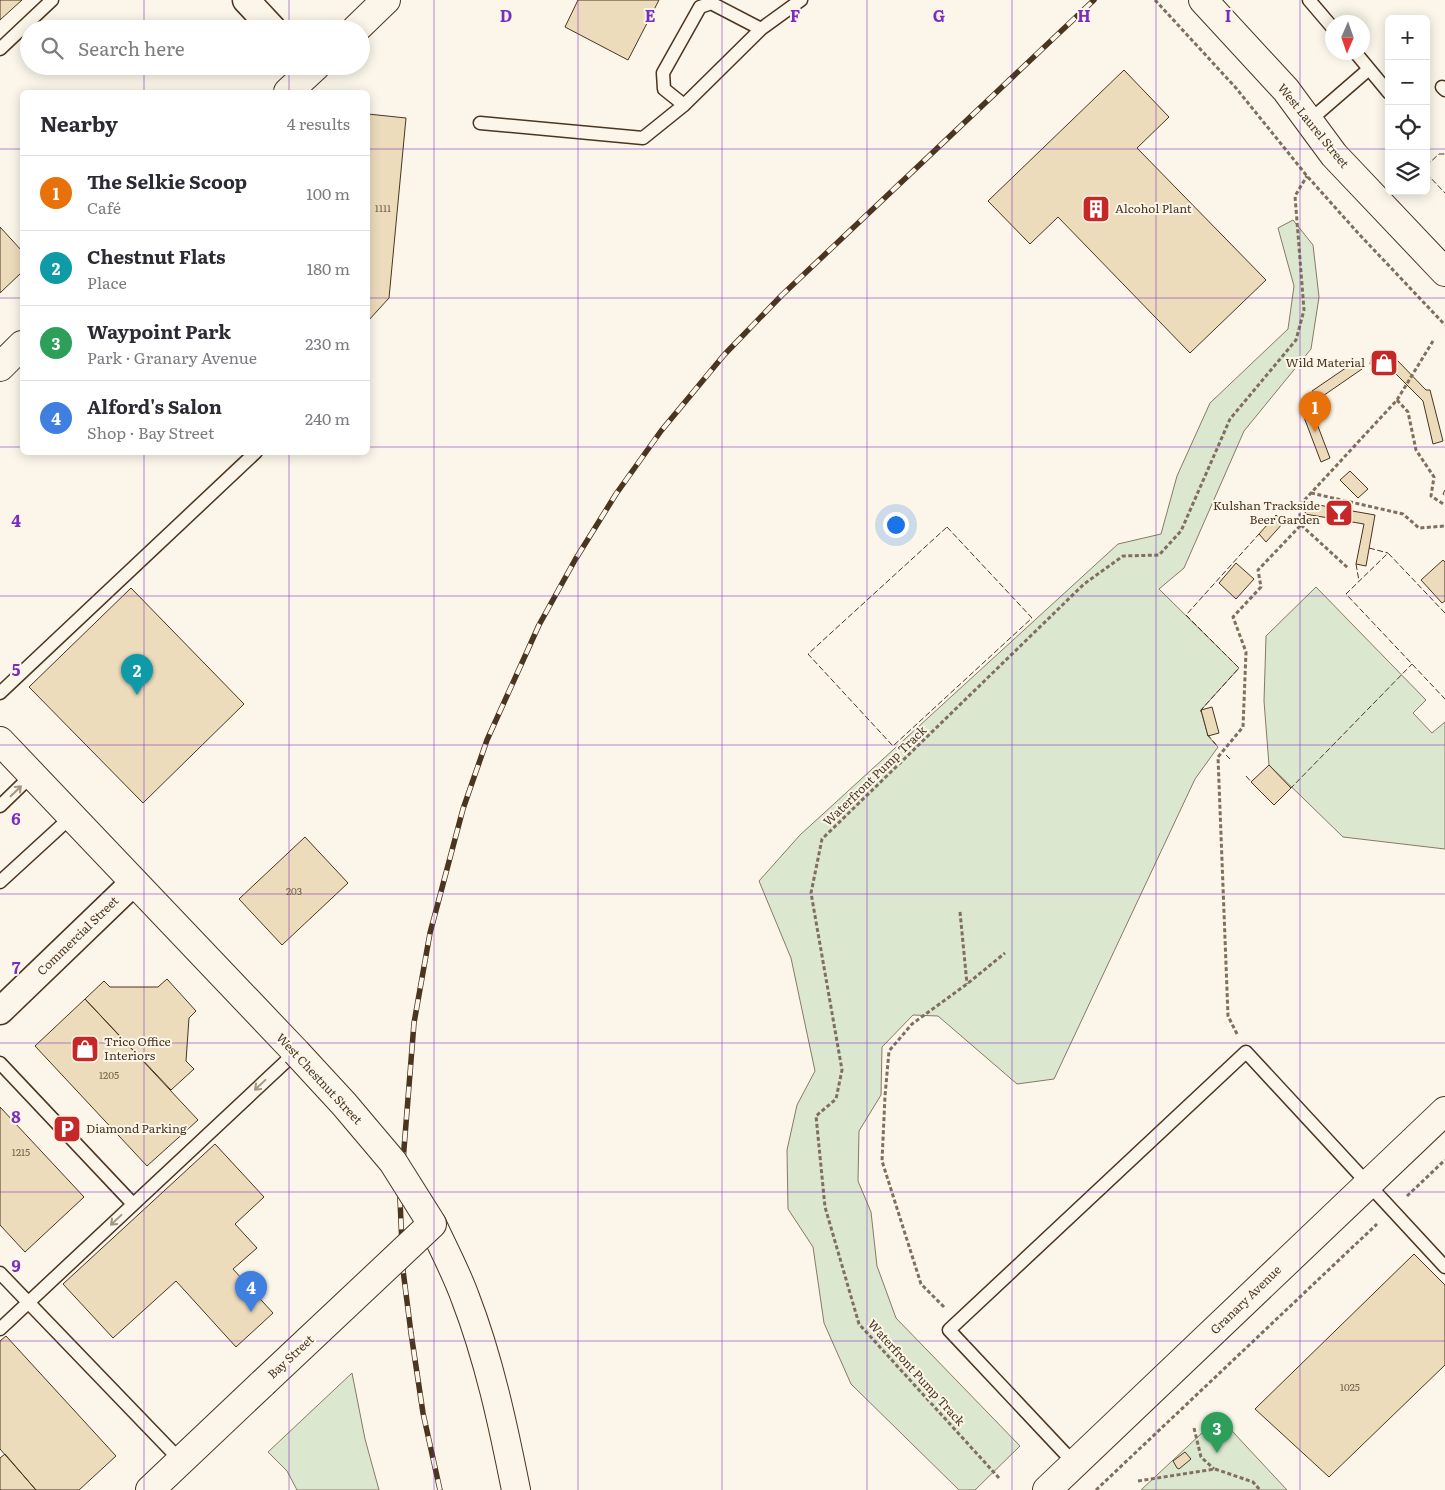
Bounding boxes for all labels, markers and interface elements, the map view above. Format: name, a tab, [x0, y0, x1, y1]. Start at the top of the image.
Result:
text: D	[500, 3, 512, 27]
text: E	[645, 3, 656, 27]
text: F	[790, 3, 800, 27]
text: G	[933, 3, 945, 27]
text: H	[1077, 3, 1091, 27]
text: I	[1225, 3, 1231, 27]
north arrow	[1325, 15, 1370, 60]
map controls	[1385, 15, 1430, 195]
button: +	[1385, 15, 1430, 60]
search box	[20, 20, 370, 75]
icon: search	[38, 34, 66, 62]
text: Search here	[78, 34, 185, 62]
button: −	[1385, 60, 1430, 105]
street label: West Laurel Street	[1274, 79, 1354, 172]
button: locate	[1385, 105, 1430, 150]
text: Nearby	[40, 107, 118, 138]
text: 4 results	[287, 111, 350, 135]
button: layers	[1385, 150, 1430, 195]
text: The Selkie Scoop	[87, 167, 247, 195]
text: 1	[53, 181, 59, 205]
text: 100 m	[306, 181, 350, 205]
building icon: Alcohol Plant	[1081, 194, 1111, 224]
text: Café	[87, 195, 121, 219]
place label: Alcohol Plant	[1115, 199, 1192, 217]
house number: 1111	[375, 200, 391, 215]
text: Chestnut Flats	[87, 242, 226, 270]
text: 2	[52, 256, 60, 280]
text: 180 m	[307, 256, 350, 280]
text: Place	[87, 270, 127, 294]
text: Waypoint Park	[87, 317, 231, 345]
text: 3	[52, 331, 60, 355]
text: 230 m	[305, 331, 350, 355]
text: Park · Granary Avenue	[87, 345, 257, 369]
shop icon: Wild Material	[1369, 348, 1399, 378]
place label: Wild Material	[1286, 353, 1365, 371]
pin: 1	[1299, 391, 1331, 432]
text: Alford's Salon	[87, 392, 222, 420]
text: 4	[51, 406, 61, 430]
text: 240 m	[305, 406, 350, 430]
text: Shop · Bay Street	[87, 420, 214, 444]
place label: Kulshan Trackside Beer Garden	[1213, 496, 1320, 528]
bar icon: Kulshan Trackside Beer Garden	[1324, 498, 1354, 528]
text: 4	[11, 508, 21, 532]
your location	[883, 512, 909, 538]
pin: 2	[121, 654, 153, 695]
text: 5	[12, 657, 21, 681]
street label: Waterfront Pump Track	[819, 721, 931, 830]
one-way arrow	[10, 785, 22, 797]
text: 6	[11, 806, 21, 830]
house number: 203	[286, 883, 302, 898]
street label: Commercial Street	[32, 891, 122, 979]
text: 7	[12, 955, 21, 979]
street label: West Chestnut Street	[273, 1029, 367, 1128]
place label: Trico Office Interiors	[104, 1032, 171, 1064]
shop icon: Trico Office Interiors	[70, 1034, 100, 1064]
house number: 1205	[99, 1067, 119, 1082]
one-way arrow	[254, 1079, 266, 1091]
text: 8	[11, 1104, 21, 1128]
parking icon: Diamond Parking	[52, 1114, 82, 1144]
place label: Diamond Parking	[86, 1119, 187, 1137]
house number: 1215	[12, 1144, 30, 1159]
one-way arrow	[109, 1214, 122, 1226]
text: 9	[11, 1253, 21, 1277]
street label: Granary Avenue	[1206, 1261, 1285, 1338]
pin: 4	[235, 1271, 267, 1312]
street label: Waterfront Pump Track	[864, 1315, 970, 1430]
street label: Bay Street	[263, 1330, 318, 1382]
house number: 1025	[1340, 1379, 1360, 1394]
pin: 3	[1201, 1412, 1233, 1453]

